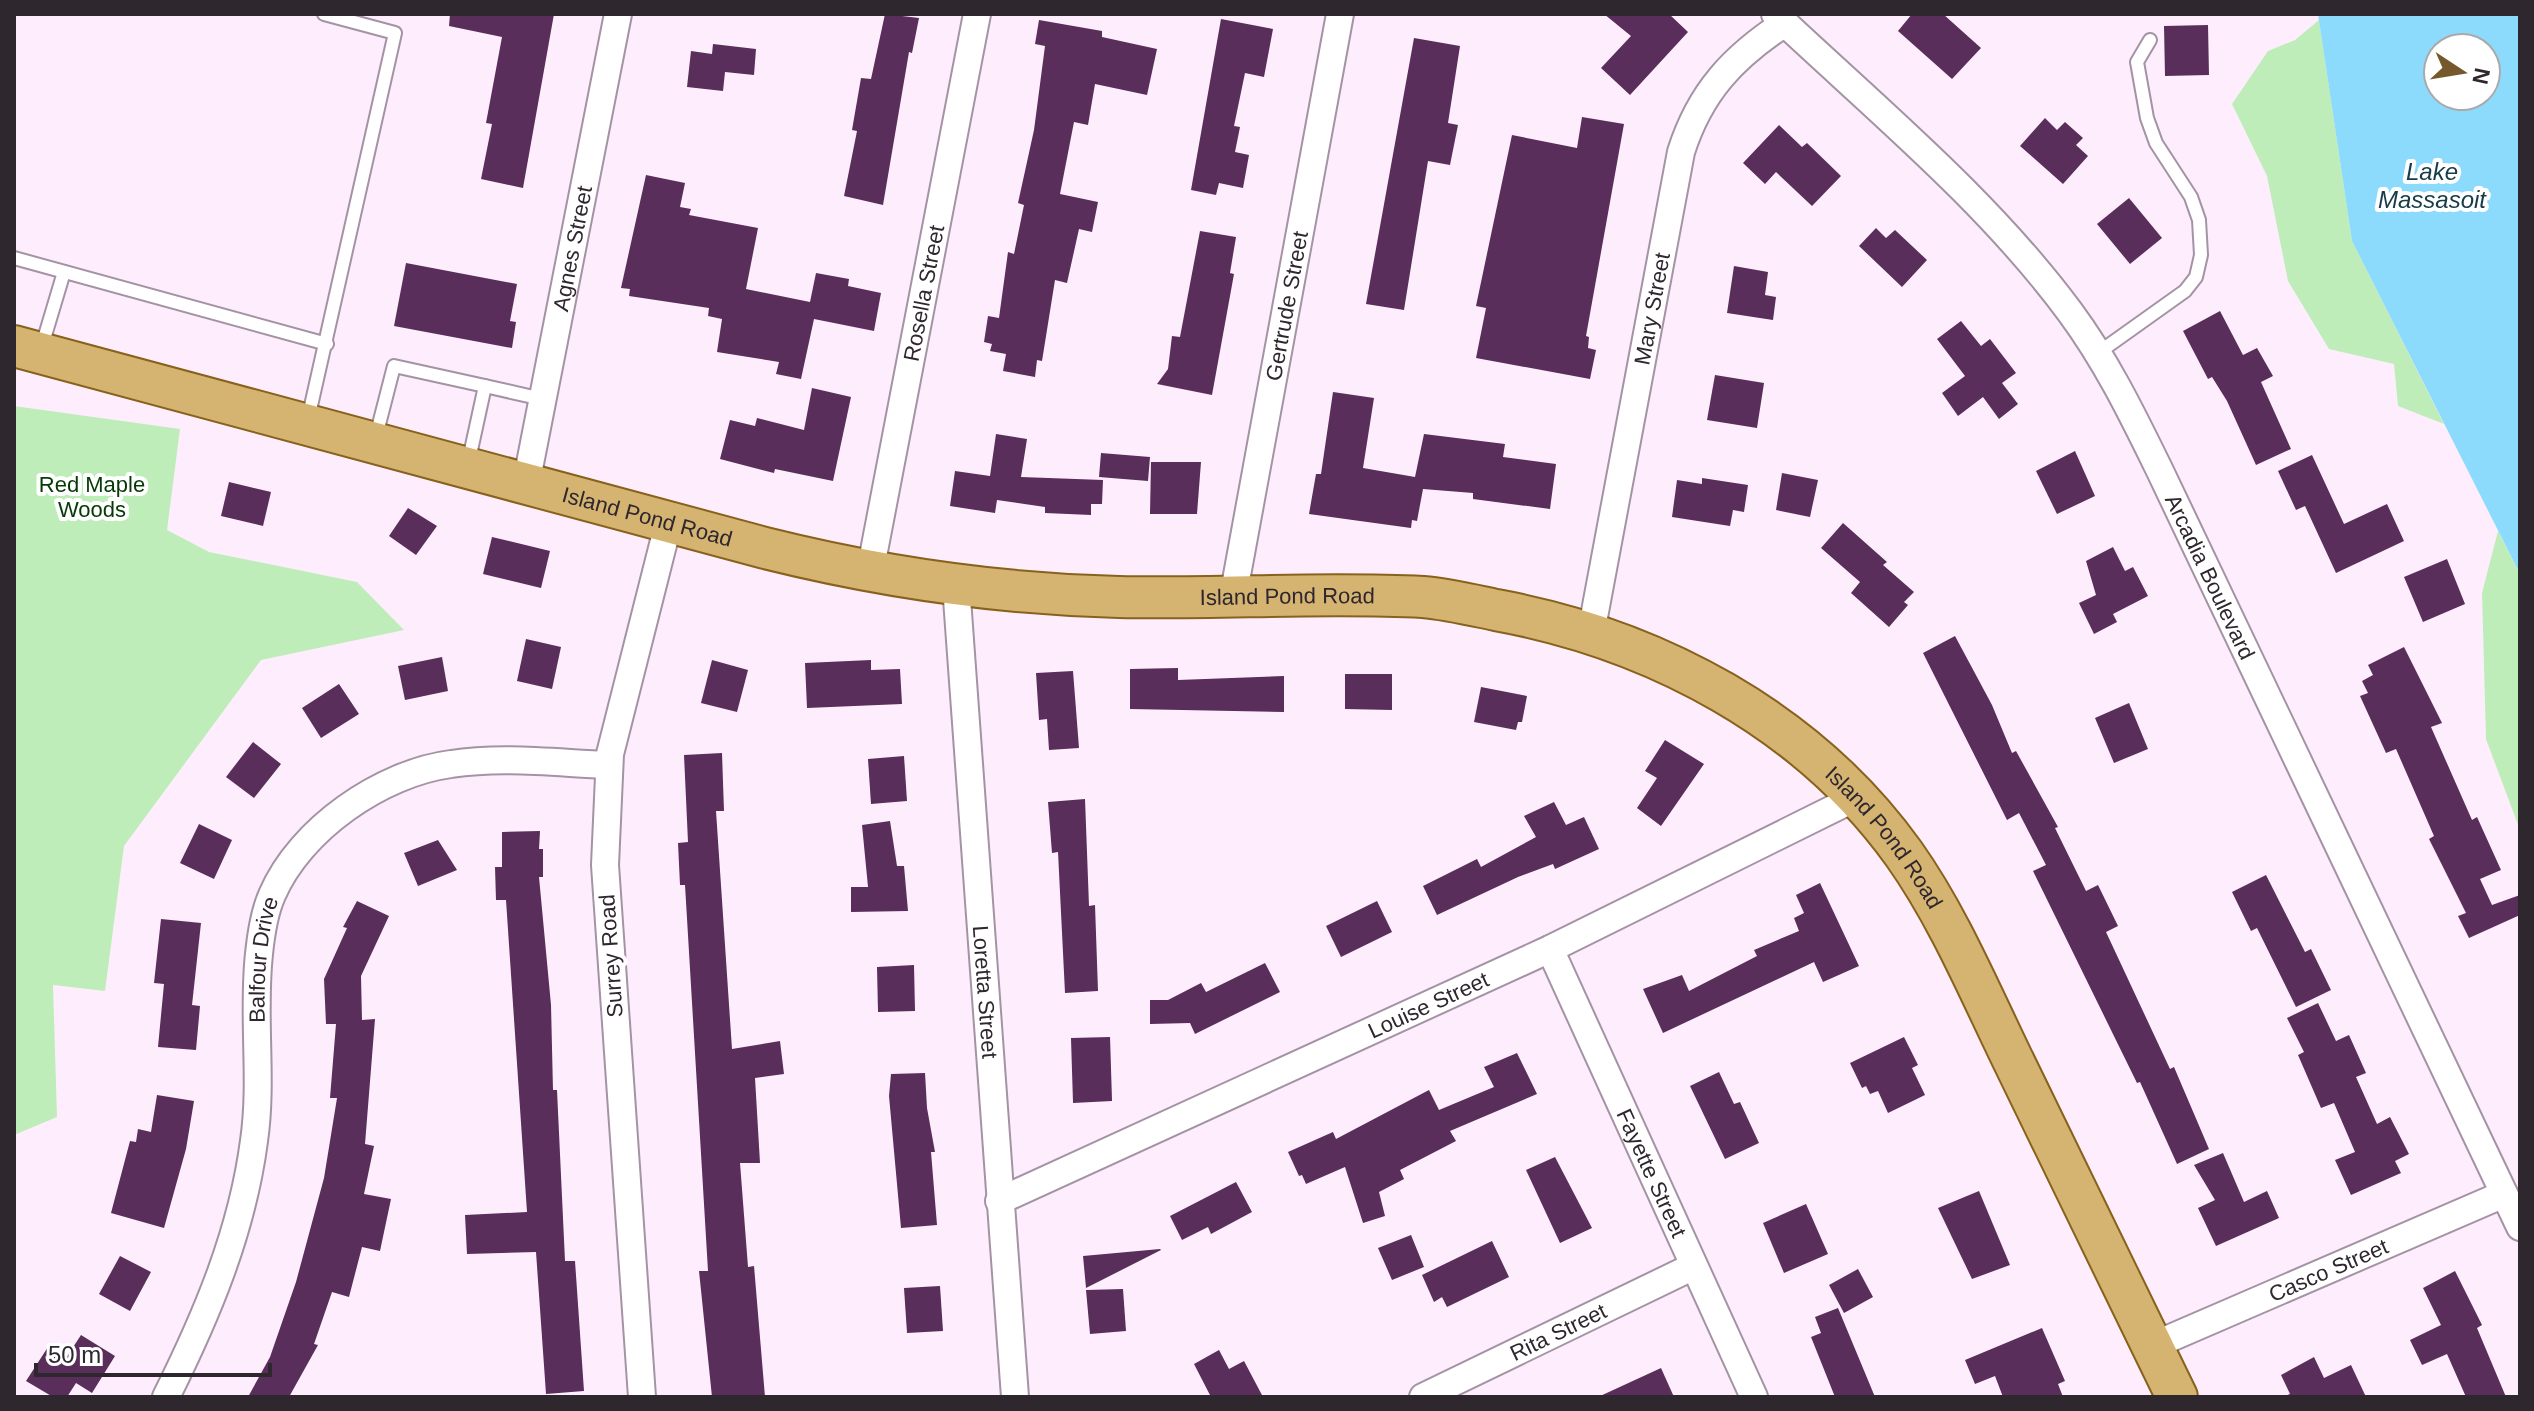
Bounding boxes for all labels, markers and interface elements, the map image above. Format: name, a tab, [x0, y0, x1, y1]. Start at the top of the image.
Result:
north arrow	[2422, 32, 2502, 112]
text: N	[2467, 66, 2495, 86]
water label: Lake Massasoit	[2378, 158, 2487, 213]
street label: Agnes Street	[548, 184, 597, 313]
street label: Rosella Street	[898, 223, 949, 363]
street label: Gertrude Street	[1260, 229, 1312, 383]
street label: Mary Street	[1629, 250, 1674, 367]
park label: Red Maple Woods	[39, 472, 145, 522]
street label: Island Pond Road	[560, 482, 735, 551]
street label: Arcadia Boulevard	[2160, 490, 2260, 663]
street label: Island Pond Road	[1199, 583, 1375, 610]
street label: Island Pond Road	[1821, 761, 1948, 913]
street label: Balfour Drive	[244, 893, 283, 1023]
street label: Surrey Road	[594, 894, 628, 1018]
street label: Loretta Street	[968, 924, 1003, 1059]
street label: Louise Street	[1364, 966, 1492, 1043]
street label: Fayette Street	[1612, 1105, 1692, 1241]
street label: Casco Street	[2265, 1233, 2392, 1307]
street label: Rita Street	[1506, 1298, 1610, 1366]
scale bar	[36, 1327, 270, 1377]
text: 50 m	[48, 1341, 101, 1368]

